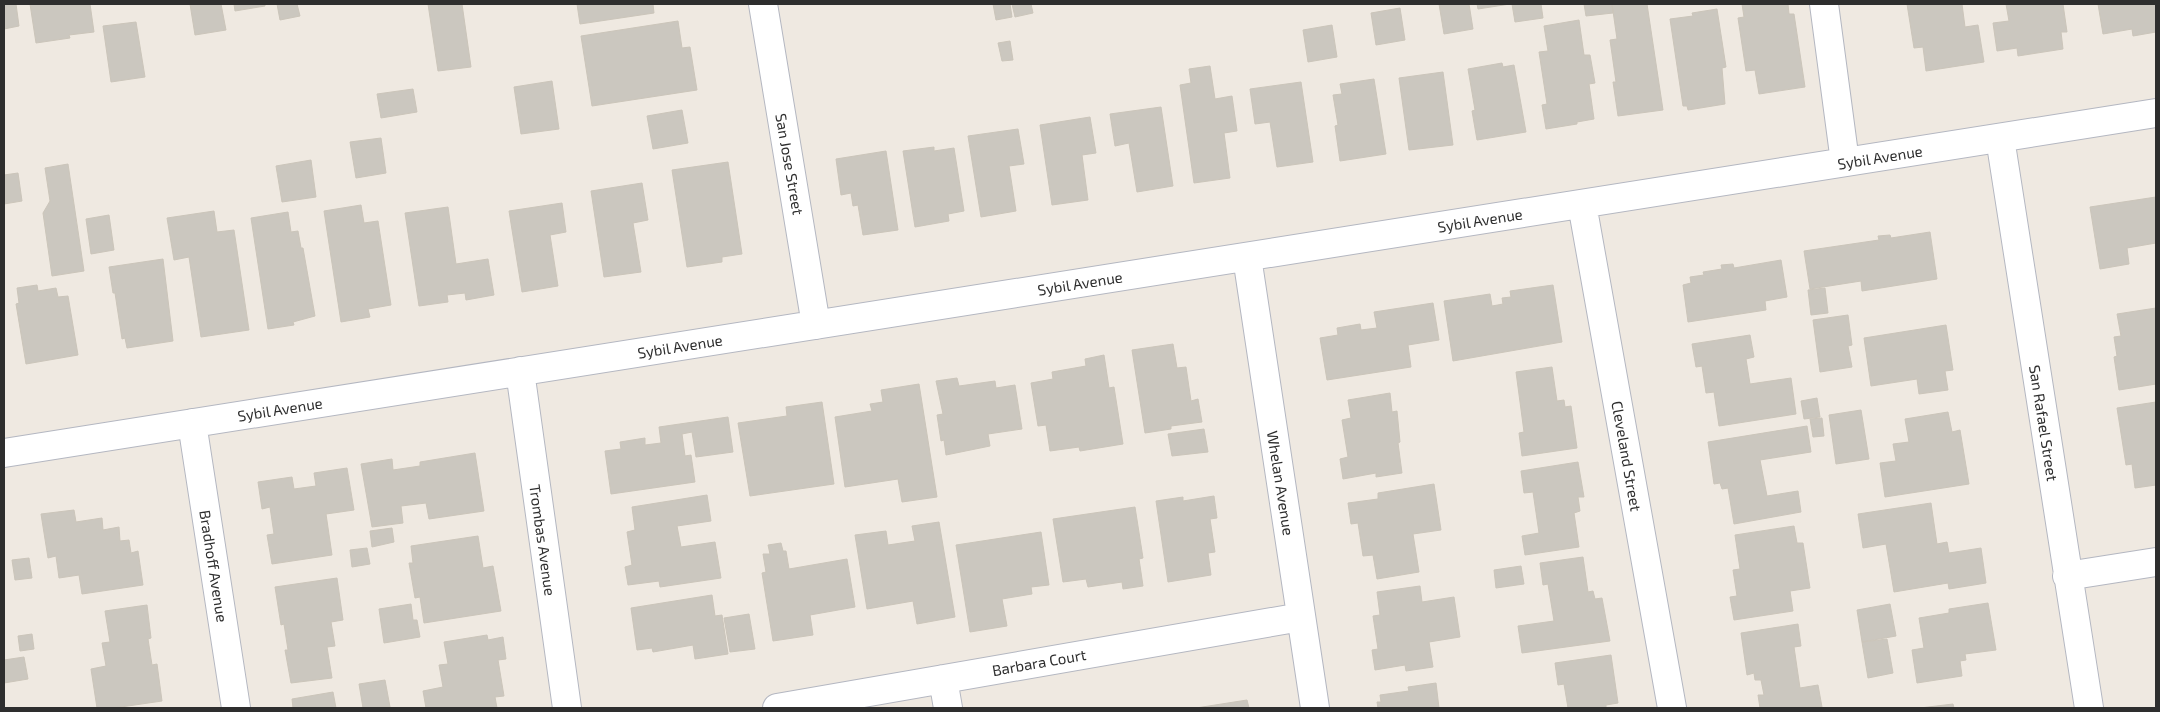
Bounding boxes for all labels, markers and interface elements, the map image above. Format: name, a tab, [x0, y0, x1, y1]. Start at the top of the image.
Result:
street label: San Jose Street	[772, 112, 808, 216]
street label: Sybil Avenue	[1836, 141, 1924, 173]
street label: Sybil Avenue	[1436, 204, 1524, 236]
street label: Sybil Avenue	[1036, 267, 1124, 299]
street label: Sybil Avenue	[636, 330, 724, 362]
street label: San Rafael Street	[2026, 364, 2062, 483]
street label: Sybil Avenue	[236, 393, 324, 425]
street label: Cleveland Street	[1608, 399, 1646, 513]
street label: Whelan Avenue	[1264, 429, 1298, 537]
street label: Trombas Avenue	[526, 483, 560, 597]
street label: Bradhoff Avenue	[196, 509, 232, 623]
street label: Barbara Court	[991, 645, 1088, 679]

